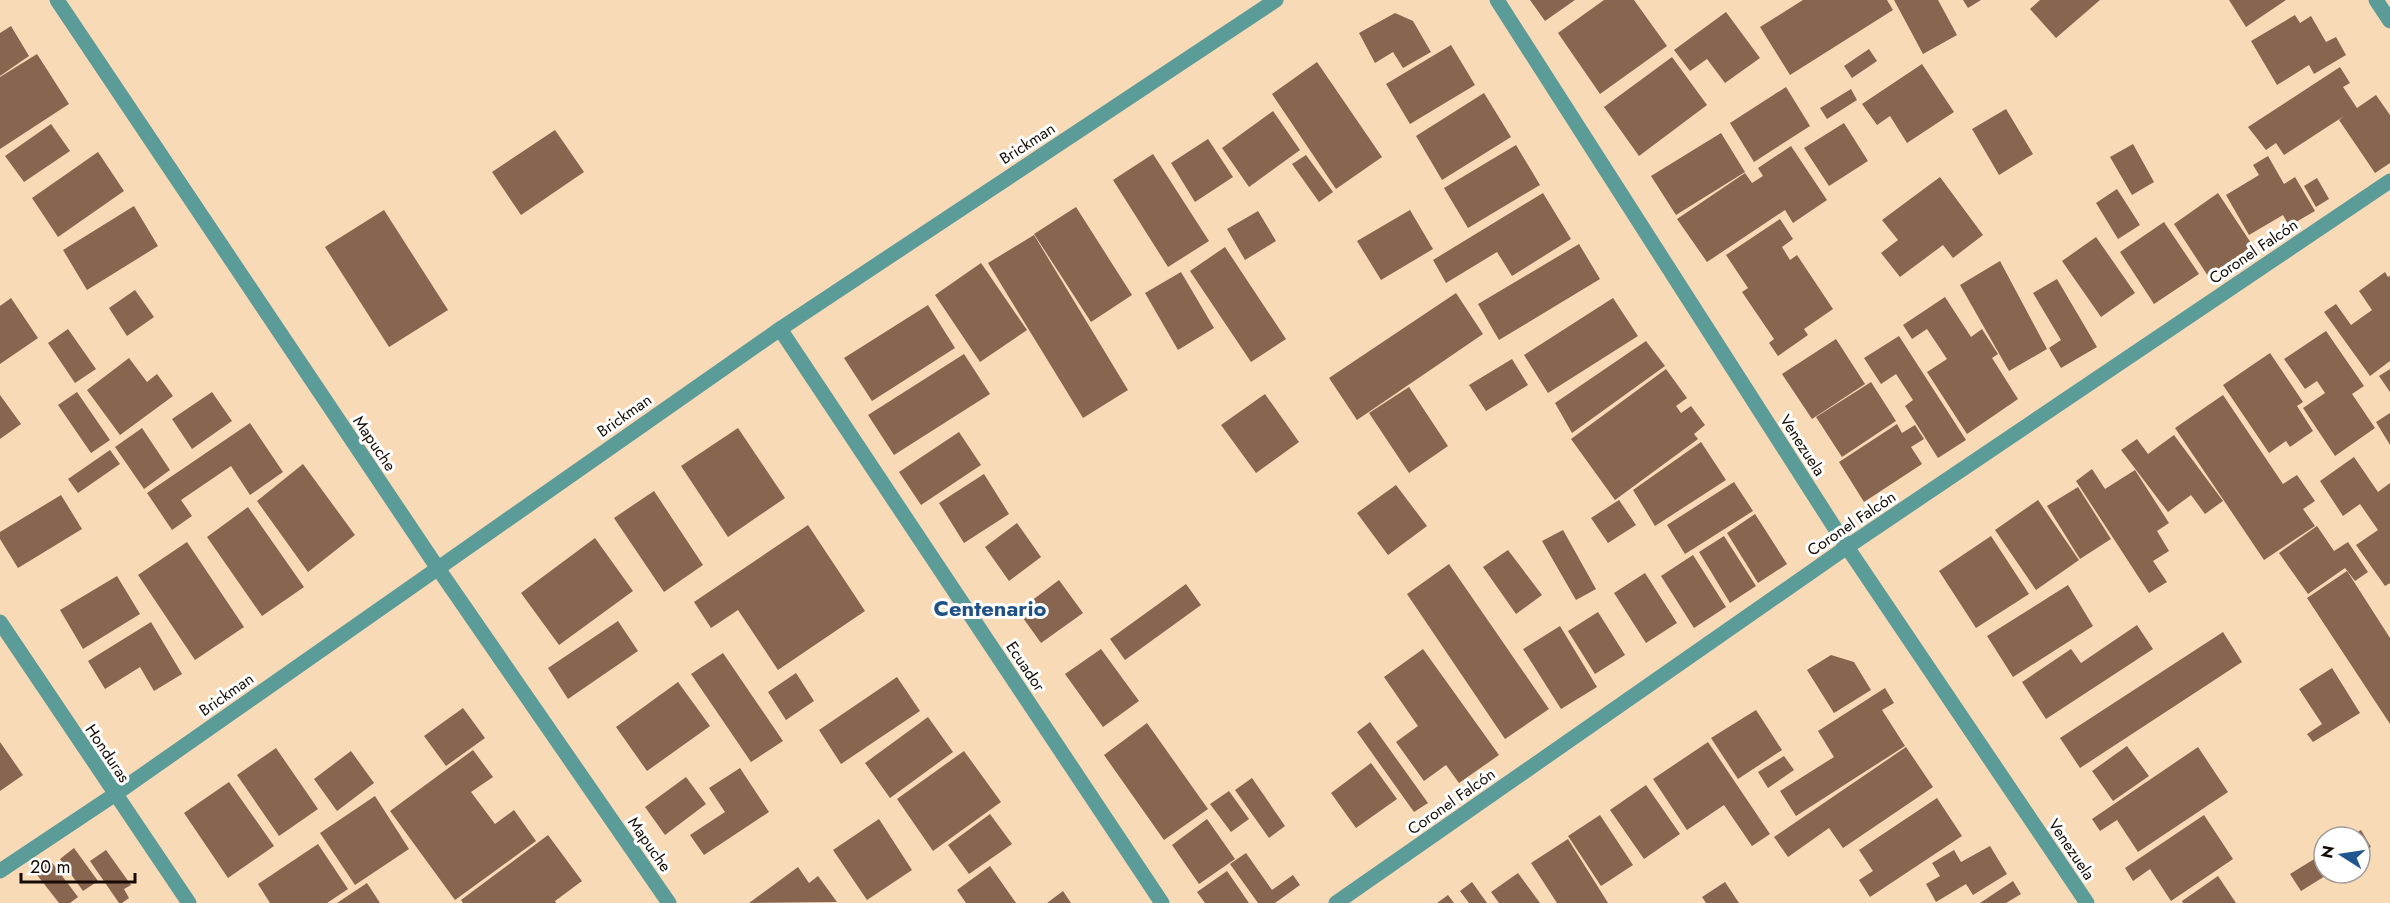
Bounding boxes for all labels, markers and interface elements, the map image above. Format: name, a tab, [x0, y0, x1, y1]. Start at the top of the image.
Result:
street label: Brickman	[995, 117, 1059, 170]
street label: Coronel Falcón	[2204, 213, 2302, 290]
street label: Brickman	[592, 388, 656, 443]
street label: Venezuela	[1774, 410, 1831, 481]
street label: Mapuche	[348, 411, 402, 476]
street label: Coronel Falcón	[1802, 485, 1900, 562]
district label: Centenario	[934, 592, 1046, 624]
street label: Ecuador	[1000, 637, 1051, 696]
street label: Brickman	[194, 667, 258, 722]
street label: Honduras	[80, 720, 135, 787]
street label: Coronel Falcón	[1403, 763, 1500, 840]
street label: Mapuche	[622, 812, 677, 876]
street label: Venezuela	[2043, 814, 2100, 884]
north arrow	[2312, 825, 2372, 885]
text: N	[2315, 843, 2340, 861]
scale bar	[21, 846, 135, 884]
text: 20 m	[30, 854, 70, 880]

